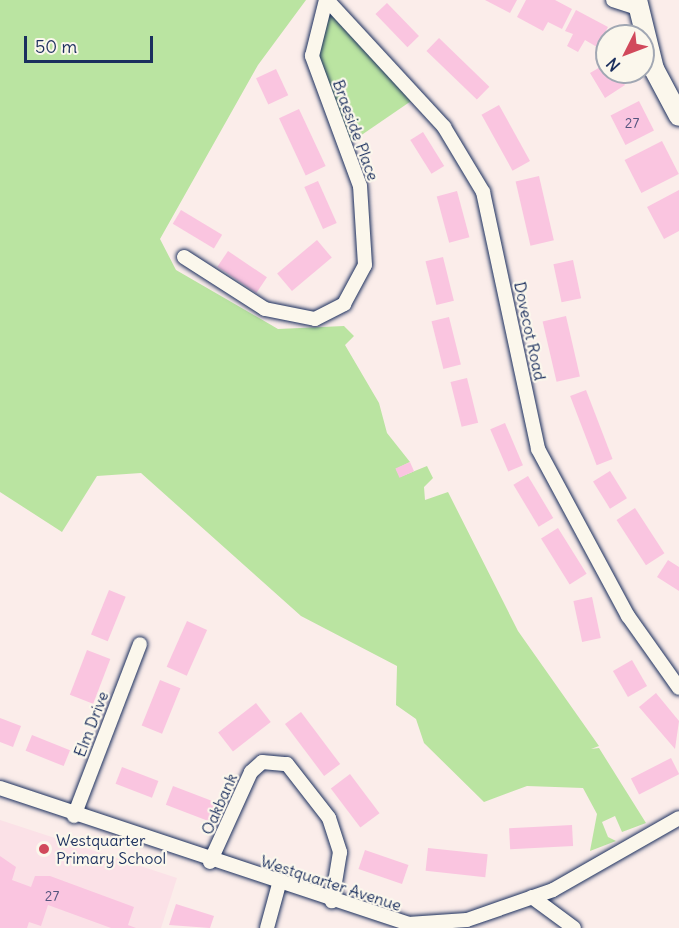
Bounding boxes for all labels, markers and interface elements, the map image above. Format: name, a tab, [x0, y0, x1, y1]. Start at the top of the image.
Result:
scale bar	[27, 24, 156, 62]
north arrow	[595, 24, 655, 84]
text: 50 m	[35, 35, 77, 58]
text: N	[602, 54, 624, 76]
street label: Braeside Place	[329, 77, 383, 183]
house number: 27	[625, 115, 639, 131]
street label: Dovecot Road	[510, 280, 550, 382]
street label: Elm Drive	[70, 689, 112, 759]
street label: Oakbank	[197, 770, 241, 838]
place label: Westquarter Primary School	[56, 830, 166, 868]
marker: Westquarter Primary School	[37, 842, 51, 856]
street label: Westquarter Avenue	[258, 851, 404, 915]
house number: 27	[45, 888, 59, 904]

